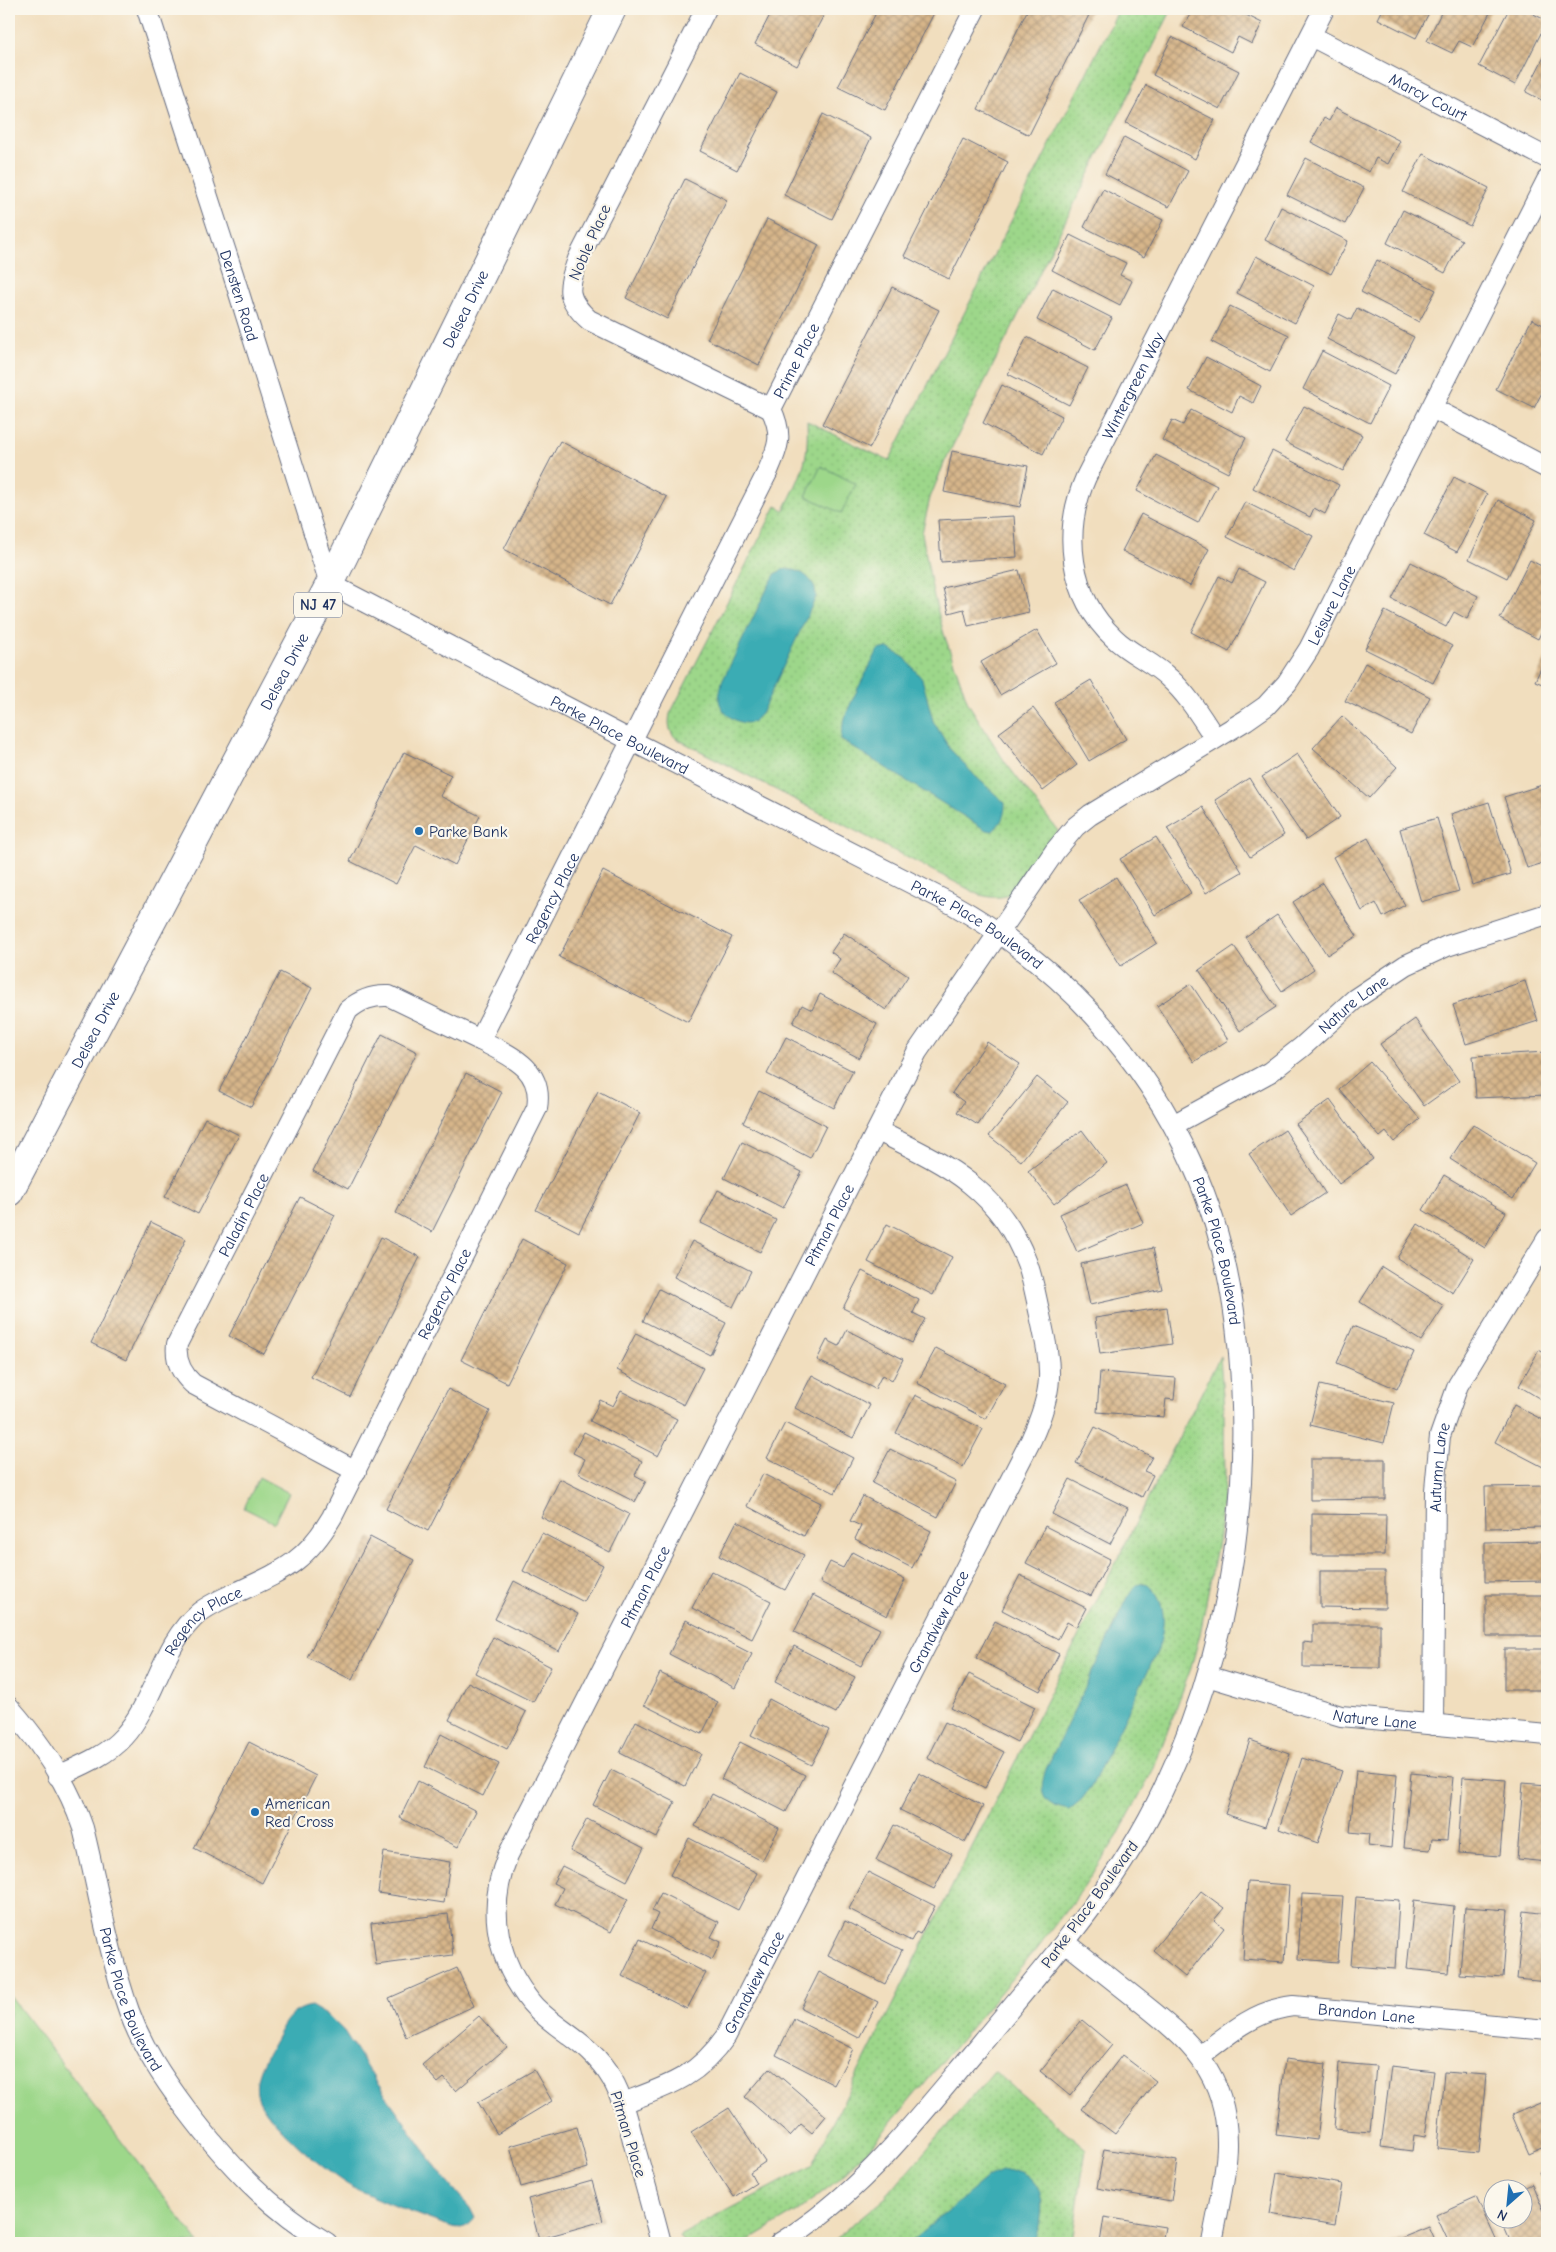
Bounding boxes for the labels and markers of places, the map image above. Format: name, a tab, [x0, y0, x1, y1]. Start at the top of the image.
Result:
place label: Parke Bank	[429, 823, 508, 841]
marker: Parke Bank	[413, 825, 425, 837]
place label: American Red Cross	[265, 1795, 334, 1831]
marker: American Red Cross	[249, 1806, 261, 1818]

